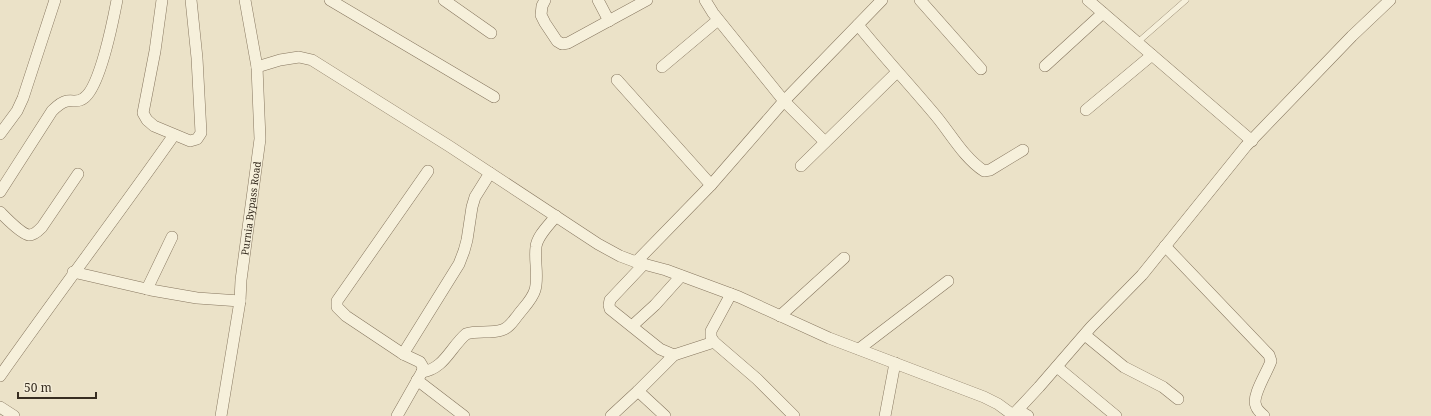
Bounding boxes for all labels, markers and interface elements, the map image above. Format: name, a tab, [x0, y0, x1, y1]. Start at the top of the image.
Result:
street label: Purnia Bypass Road	[237, 160, 264, 256]
scale bar	[18, 374, 96, 400]
text: 50 m	[24, 379, 52, 396]

